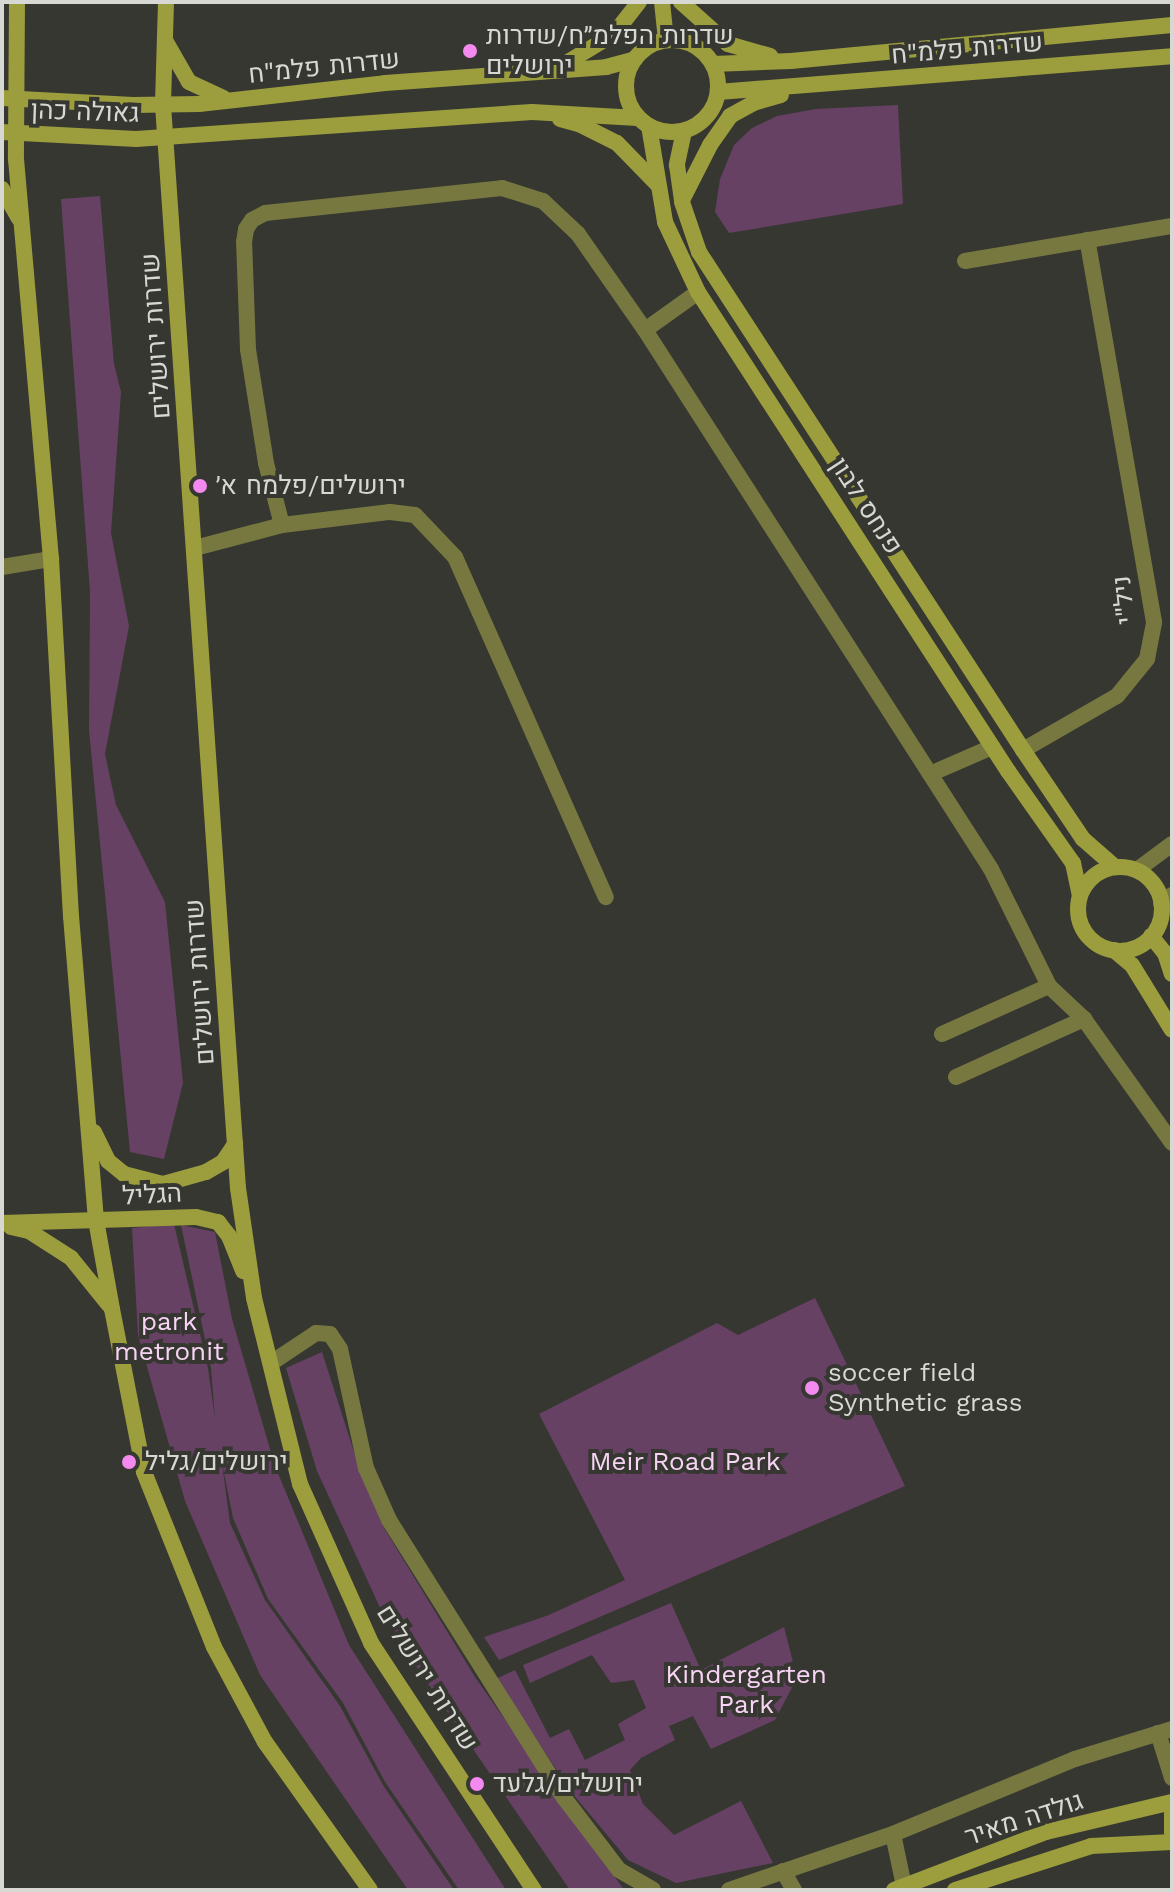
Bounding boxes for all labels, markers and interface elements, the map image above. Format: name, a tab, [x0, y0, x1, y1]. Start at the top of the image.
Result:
place label: שדרות הפלמ״ח/שדרות ירושלים	[486, 20, 734, 82]
street label: שדרות פלמ"ח	[890, 27, 1044, 71]
marker: שדרות הפלמ״ח/שדרות ירושלים	[461, 42, 479, 60]
street label: שדרות פלמ"ח	[247, 44, 401, 90]
street label: גאולה כהן	[30, 95, 140, 129]
street label: שדרות ירושלים	[135, 252, 177, 420]
street label: פנחס לבון	[823, 452, 909, 560]
place label: ירושלים/פלמח א׳	[216, 470, 406, 502]
marker: ירושלים/פלמח א׳	[191, 477, 209, 495]
street label: ניל"י	[1106, 574, 1142, 626]
street label: שדרות ירושלים	[179, 898, 221, 1066]
street label: הגליל	[121, 1178, 183, 1212]
park label: park metronit	[114, 1306, 224, 1368]
place label: soccer field Synthetic grass	[828, 1357, 1022, 1418]
marker: soccer field Synthetic grass	[803, 1379, 821, 1397]
place label: ירושלים/גליל	[145, 1446, 288, 1478]
park label: Meir Road Park	[589, 1446, 781, 1478]
marker: ירושלים/גליל	[120, 1453, 138, 1471]
street label: שדרות ירושלים	[370, 1599, 484, 1757]
park label: Kindergarten Park	[665, 1659, 827, 1720]
place label: ירושלים/גלעד	[493, 1768, 643, 1800]
marker: ירושלים/גלעד	[468, 1775, 486, 1793]
street label: גולדה מאיר	[961, 1785, 1087, 1853]

